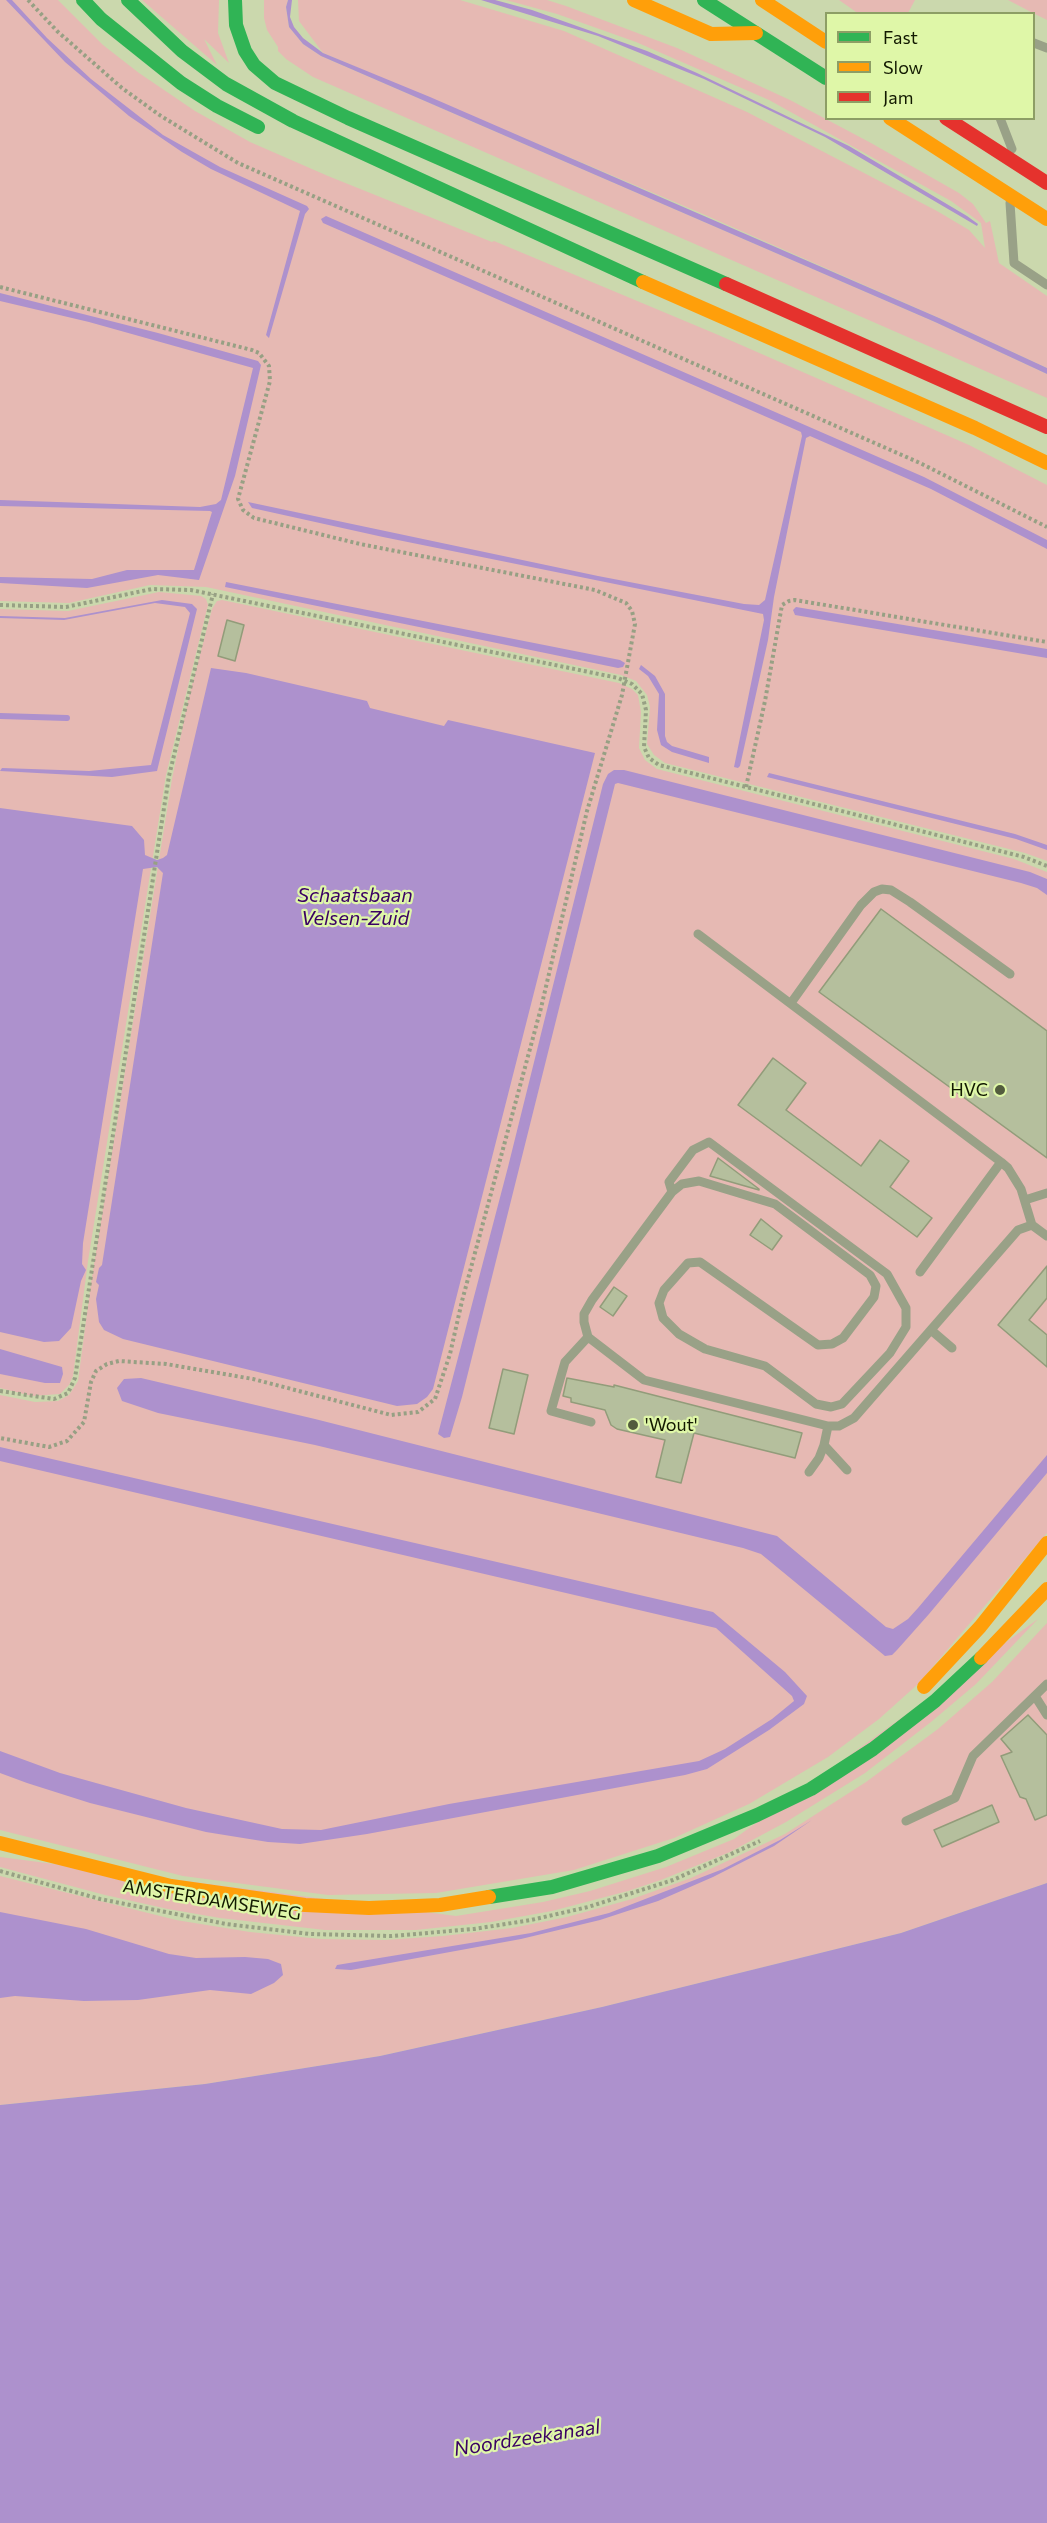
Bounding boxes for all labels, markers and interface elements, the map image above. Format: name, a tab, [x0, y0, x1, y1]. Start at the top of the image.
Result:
legend	[825, 12, 1035, 120]
text: Fast	[883, 26, 918, 48]
text: Slow	[883, 56, 923, 78]
text: Jam	[883, 86, 913, 108]
water label: Schaatsbaan Velsen-Zuid	[297, 883, 413, 930]
place label: HVC	[950, 1079, 988, 1101]
marker: HVC	[993, 1083, 1007, 1097]
place label: 'Wout'	[645, 1414, 698, 1436]
marker: 'Wout'	[626, 1418, 640, 1432]
street label: AMSTERDAMSEWEG	[121, 1875, 303, 1925]
water label: Noordzeekanaal	[452, 2415, 602, 2461]

